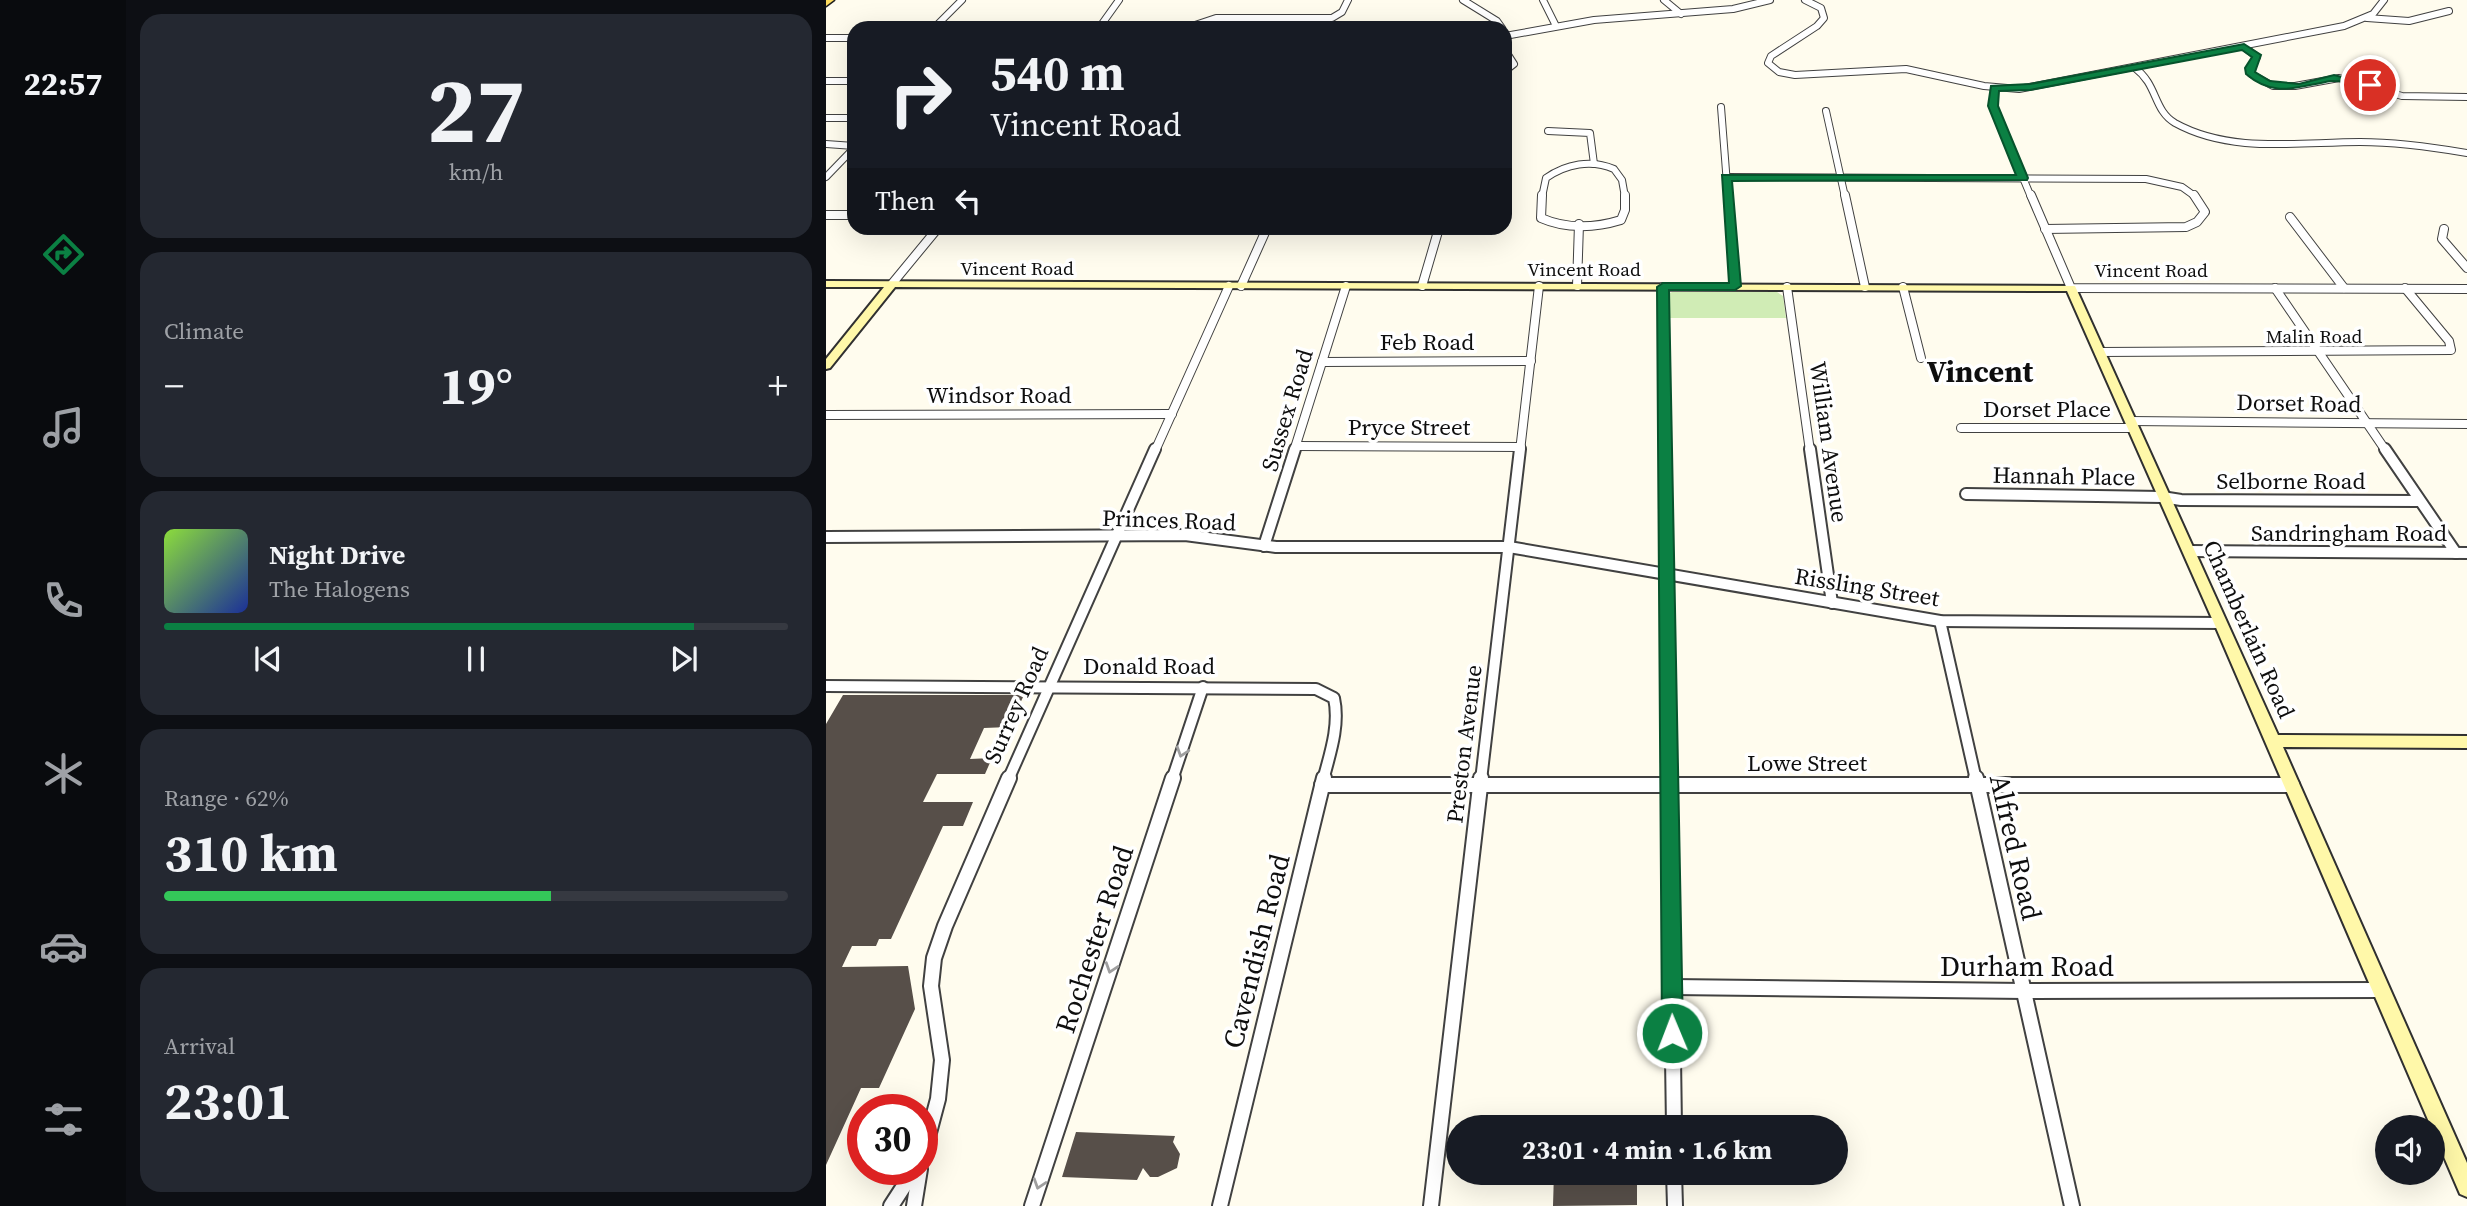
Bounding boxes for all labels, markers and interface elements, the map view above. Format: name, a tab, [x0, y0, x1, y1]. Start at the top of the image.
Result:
text: 540 m	[990, 39, 1125, 106]
text: 27	[427, 48, 525, 172]
icon: right	[875, 49, 966, 140]
pin	[2340, 55, 2400, 115]
text: 22:57	[24, 62, 102, 106]
icon: arrive	[2351, 66, 2389, 104]
text: Vincent Road	[990, 103, 1181, 147]
text: km/h	[449, 156, 503, 188]
icon: left	[949, 182, 987, 220]
text: Then	[875, 183, 935, 219]
icon: directions	[39, 230, 88, 279]
street label: Vincent Road	[960, 255, 1074, 281]
street label: Vincent Road	[1527, 256, 1641, 282]
street label: Vincent Road	[2094, 257, 2208, 283]
text: Climate	[164, 315, 244, 347]
street label: Malin Road	[2266, 323, 2363, 349]
street label: Feb Road	[1380, 326, 1474, 358]
street label: Sussex Road	[1253, 345, 1321, 475]
text: 19°	[439, 350, 513, 421]
district label: Vincent	[1927, 351, 2034, 392]
street label: William Avenue	[1802, 359, 1856, 525]
text: −	[164, 360, 184, 412]
text: +	[768, 360, 788, 412]
street label: Windsor Road	[926, 379, 1072, 411]
street label: Dorset Road	[2236, 386, 2362, 420]
street label: Dorset Place	[1983, 393, 2111, 425]
icon: music	[39, 403, 88, 452]
street label: Pryce Street	[1348, 411, 1471, 443]
street label: Hannah Place	[1992, 459, 2136, 493]
street label: Selborne Road	[2217, 465, 2365, 497]
street label: Princes Road	[1101, 502, 1237, 538]
street label: Sandringham Road	[2251, 517, 2447, 549]
street label: Chamberlain Road	[2195, 535, 2303, 723]
text: Night Drive	[269, 537, 405, 573]
street label: Rissling Street	[1792, 560, 1942, 614]
text: The Halogens	[269, 573, 410, 605]
icon: phone	[39, 576, 88, 625]
icon: previous	[249, 640, 287, 678]
icon: pause	[457, 640, 495, 678]
icon: next	[665, 640, 703, 678]
street label: Surrey Road	[976, 641, 1056, 769]
street label: Donald Road	[1083, 650, 1215, 682]
street label: Preston Avenue	[1438, 663, 1490, 825]
one-way arrow	[1176, 745, 1190, 757]
street label: Lowe Street	[1747, 747, 1868, 779]
icon: climate	[39, 749, 88, 798]
street label: Alfred Road	[1981, 770, 2051, 924]
text: Range · 62%	[164, 782, 289, 814]
text: 310 km	[164, 817, 338, 888]
street label: Rochester Road	[1046, 840, 1142, 1038]
street label: Cavendish Road	[1213, 850, 1299, 1052]
icon: car	[39, 922, 88, 971]
street label: Durham Road	[1940, 947, 2114, 985]
one-way arrow	[1104, 961, 1119, 973]
position arrow	[1635, 996, 1709, 1070]
text: Arrival	[164, 1030, 235, 1062]
text: 23:01	[164, 1065, 292, 1136]
speed limit sign: 30	[847, 1094, 938, 1185]
icon: filters	[39, 1095, 88, 1144]
map controls	[2375, 1115, 2445, 1185]
button: sound	[2375, 1115, 2445, 1185]
text: 23:01 · 4 min · 1.6 km	[1522, 1132, 1772, 1168]
one-way arrow	[1033, 1177, 1048, 1189]

